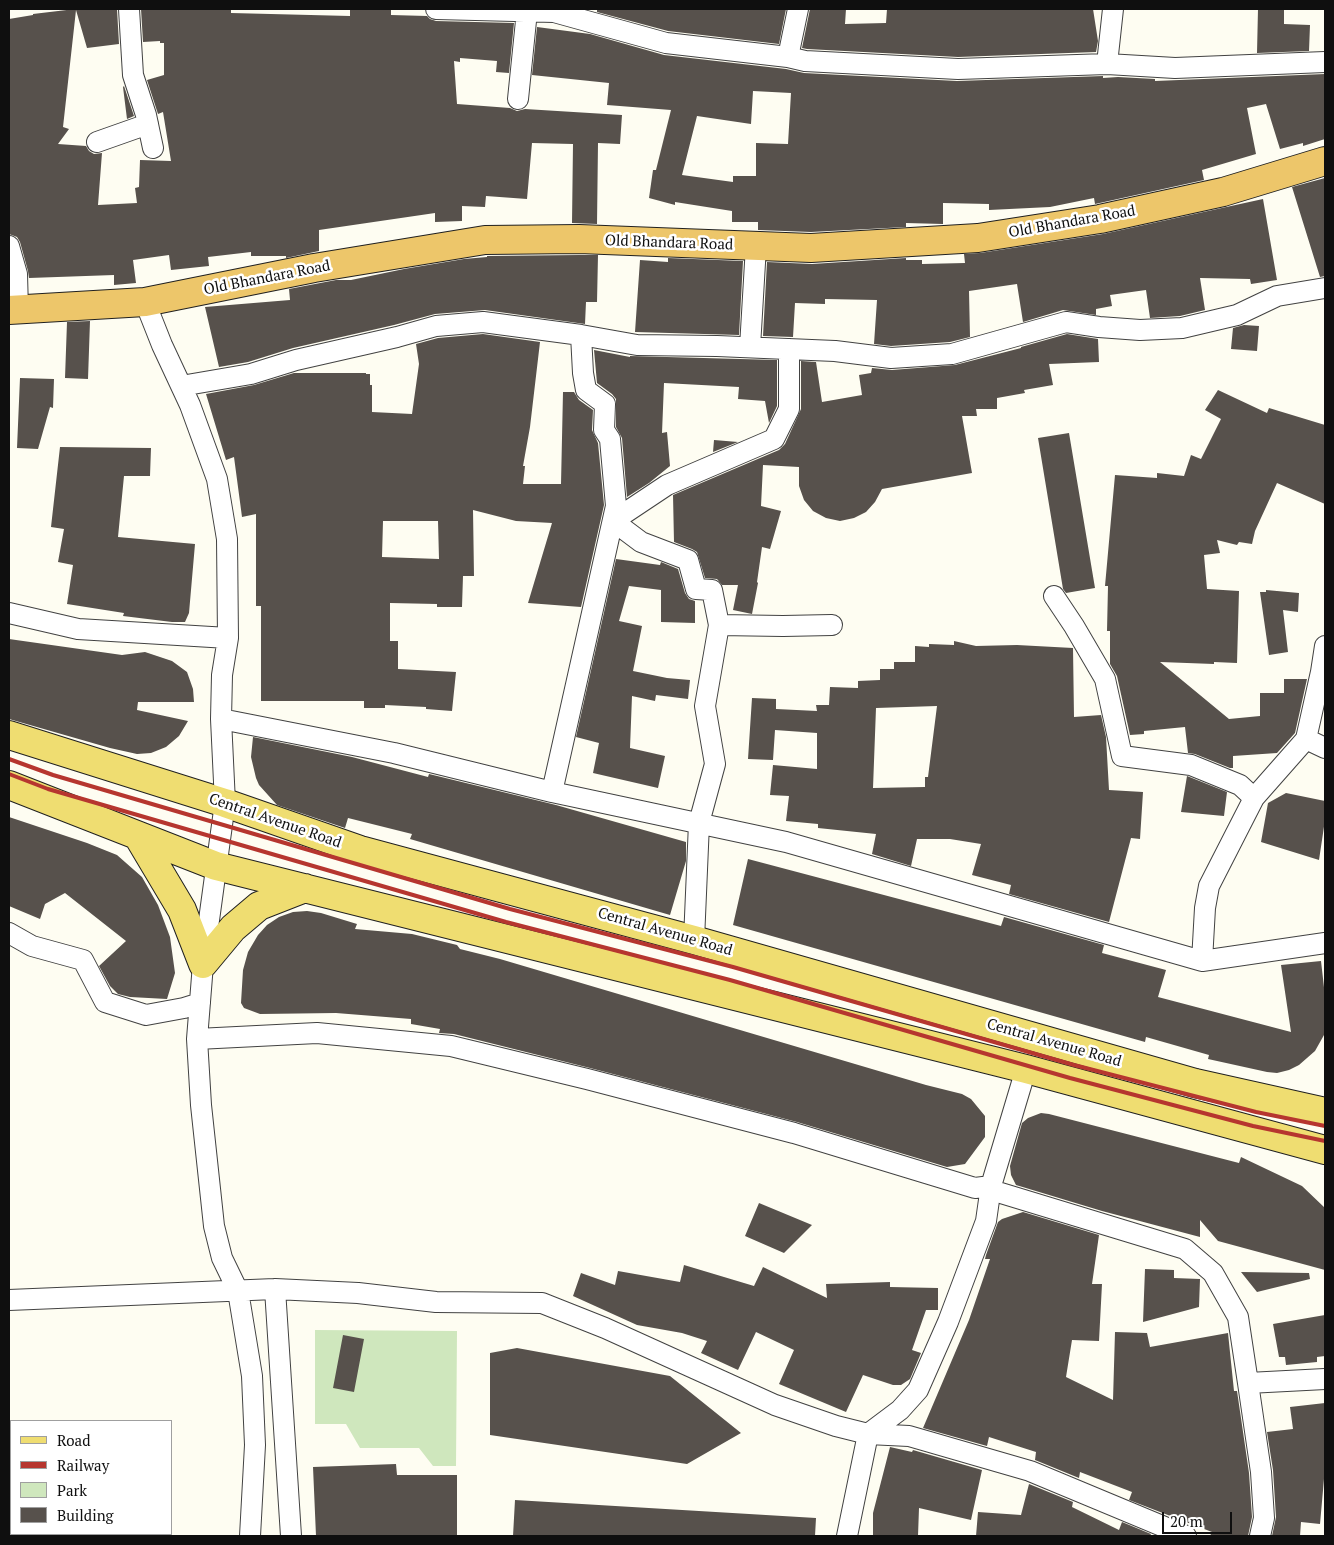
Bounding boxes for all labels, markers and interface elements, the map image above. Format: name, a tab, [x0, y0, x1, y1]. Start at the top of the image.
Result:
street label: Old Bhandara Road	[1007, 202, 1137, 242]
street label: Old Bhandara Road	[605, 232, 733, 254]
street label: Old Bhandara Road	[202, 257, 332, 299]
street label: Central Avenue Road	[206, 790, 344, 852]
street label: Central Avenue Road	[596, 904, 734, 960]
street label: Central Avenue Road	[985, 1015, 1123, 1071]
legend	[10, 1420, 172, 1535]
text: Road	[57, 1430, 90, 1450]
text: Railway	[57, 1455, 109, 1475]
text: Park	[57, 1480, 87, 1500]
scale bar	[1164, 1502, 1234, 1534]
text: Building	[57, 1505, 114, 1525]
text: 20 m	[1170, 1511, 1203, 1531]

